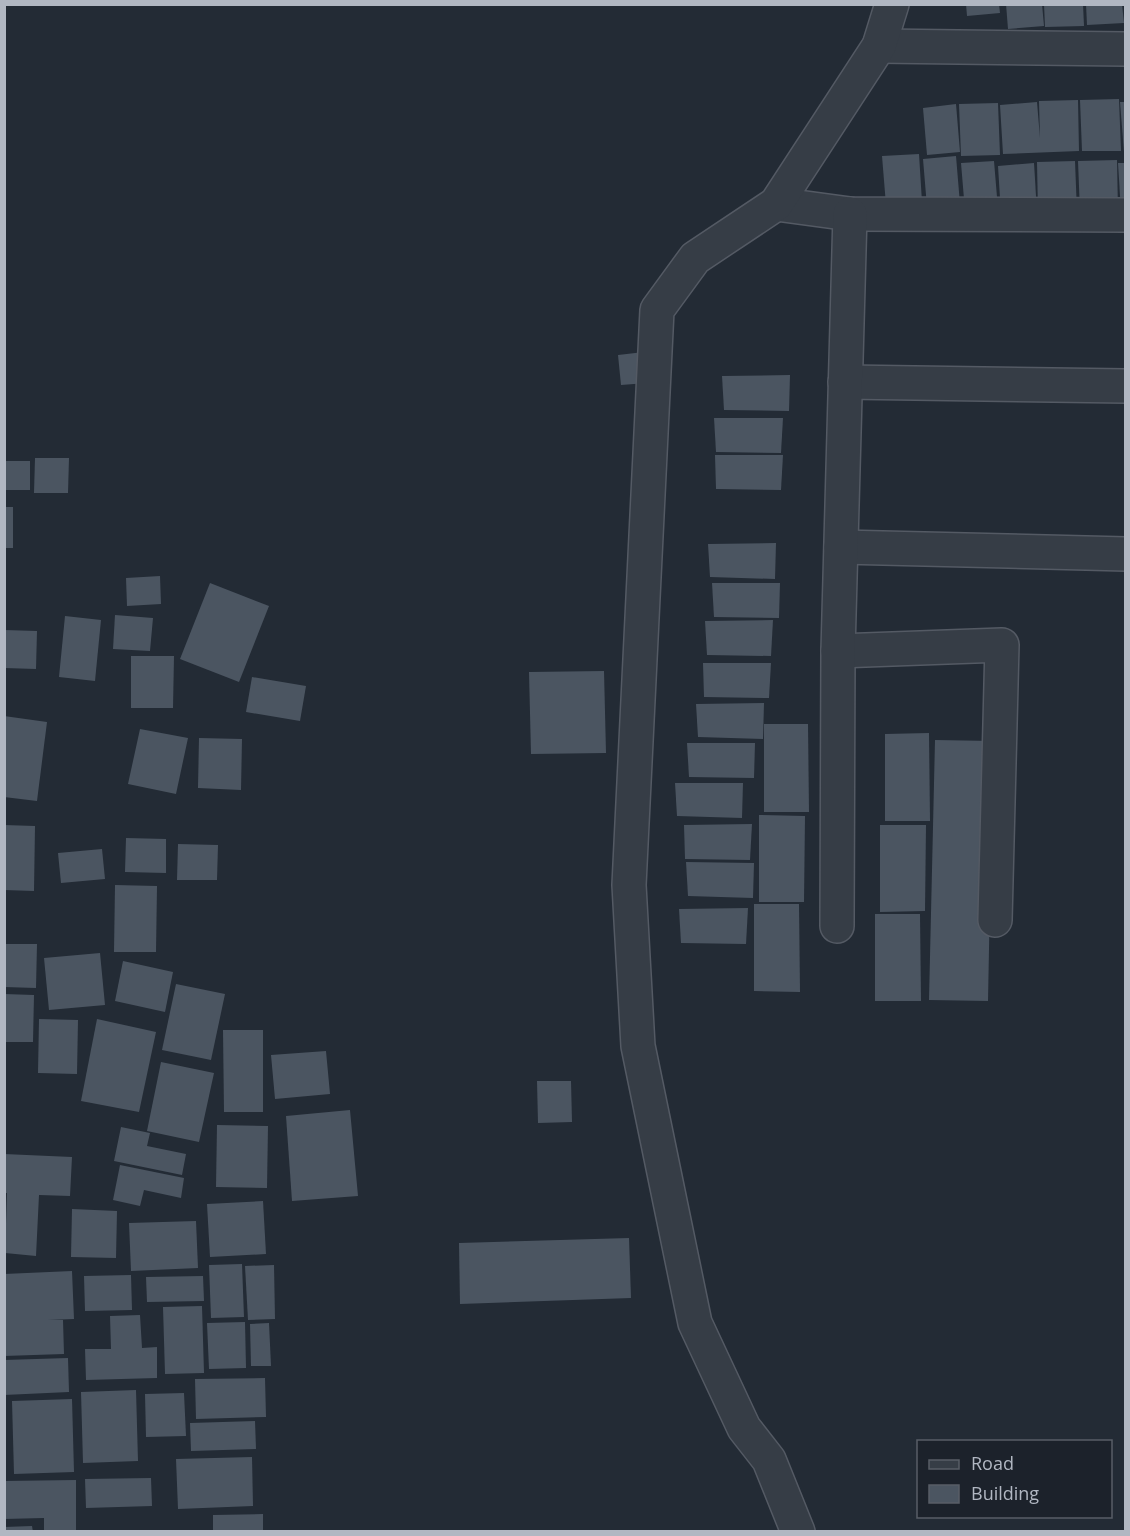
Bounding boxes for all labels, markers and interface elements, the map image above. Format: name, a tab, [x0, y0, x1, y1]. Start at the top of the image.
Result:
legend	[917, 1440, 1112, 1518]
text: Road	[971, 1451, 1014, 1475]
text: Building	[971, 1481, 1039, 1505]

